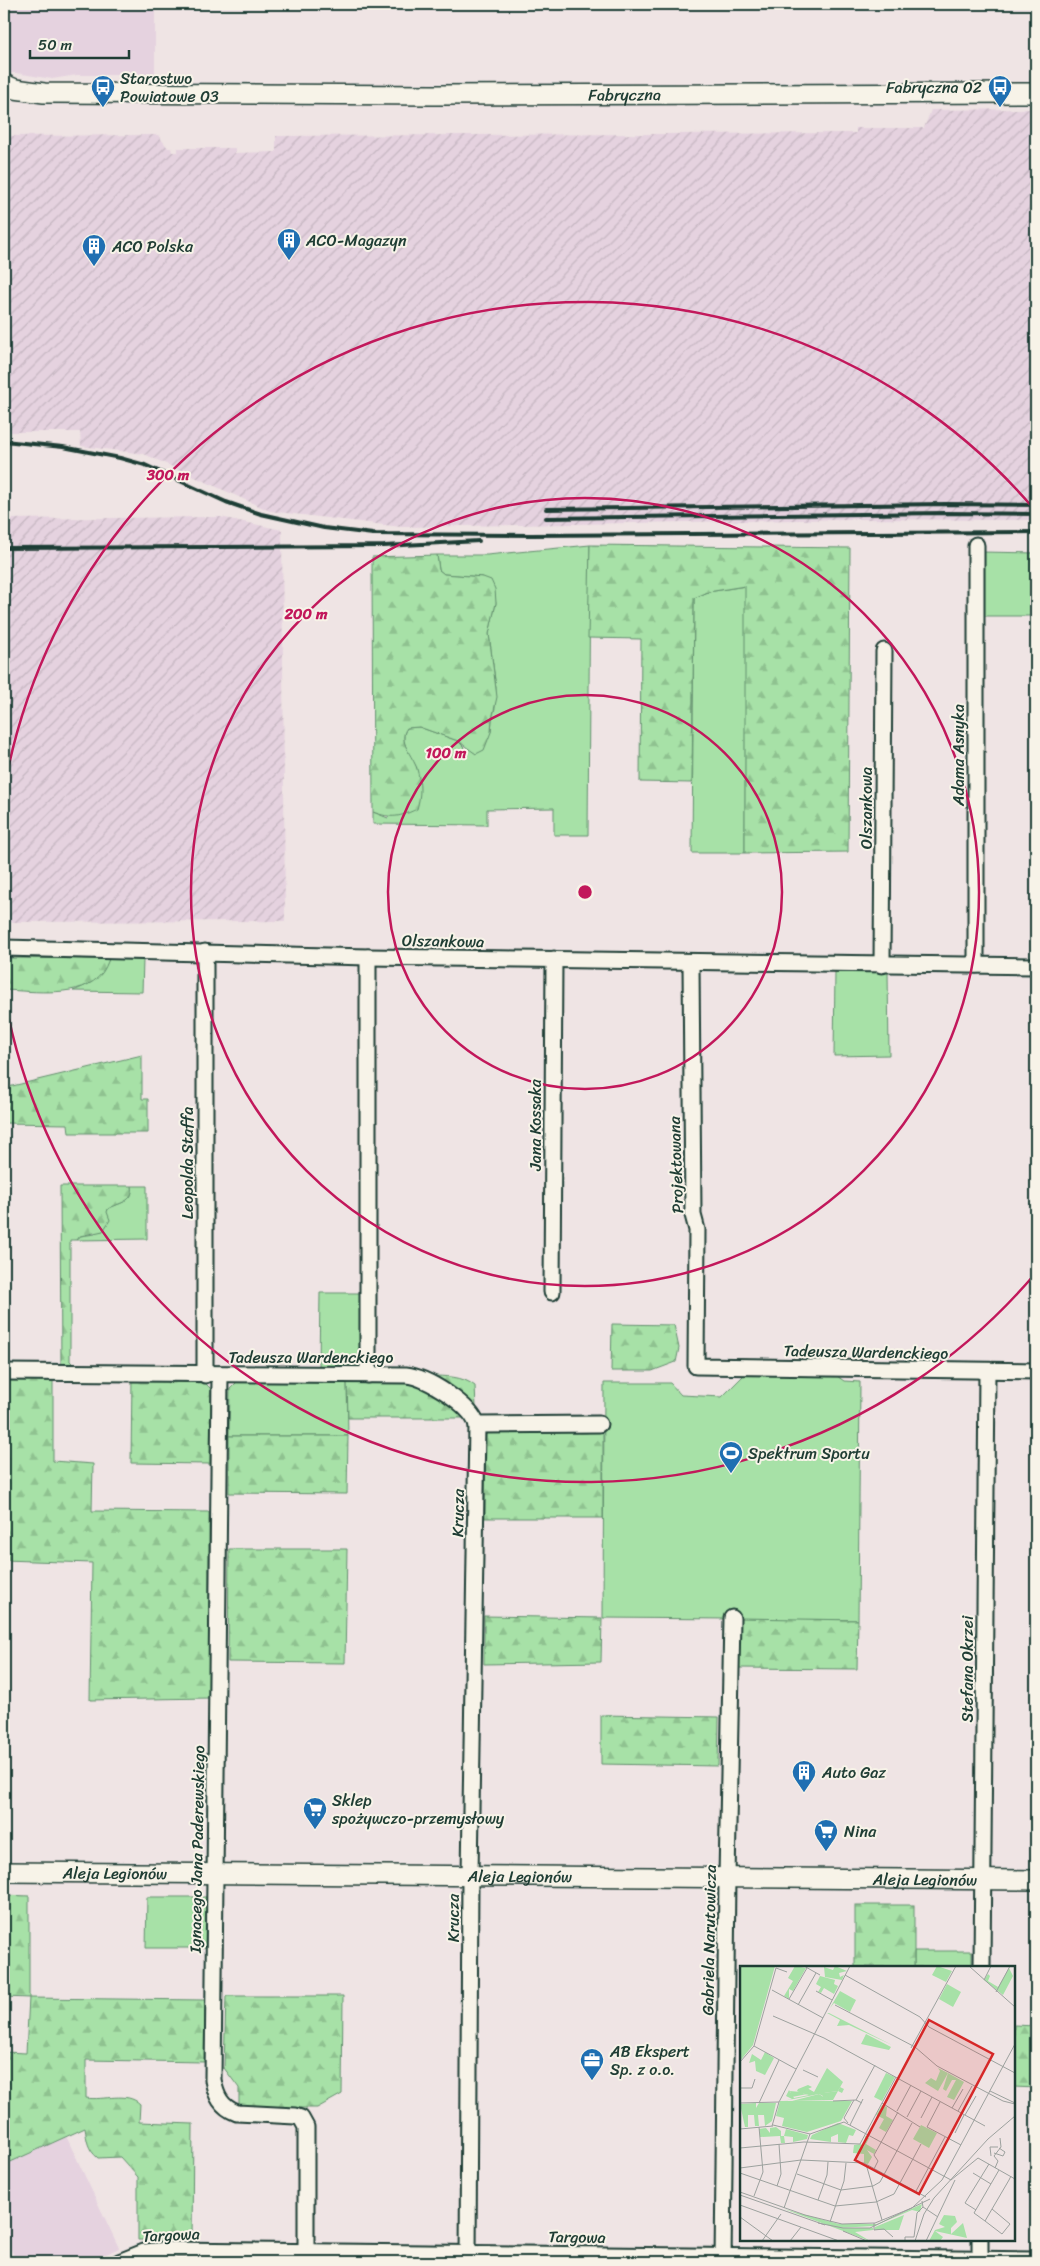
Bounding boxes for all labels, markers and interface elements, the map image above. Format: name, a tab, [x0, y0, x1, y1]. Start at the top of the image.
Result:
scale bar	[30, 28, 129, 60]
text: 50 m	[38, 32, 73, 58]
place label: Starostwo Powiatowe 03	[120, 64, 219, 111]
place label: Fabryczna 02	[886, 73, 982, 102]
bus stop icon: Starostwo Powiatowe 03	[90, 74, 116, 108]
bus stop icon: Fabryczna 02	[987, 74, 1013, 108]
street label: Fabryczna	[588, 80, 661, 109]
place label: ACO-Magazyn	[305, 226, 407, 255]
building icon: ACO-Magazyn	[276, 227, 302, 261]
place label: ACO Polska	[111, 232, 194, 261]
building icon: ACO Polska	[81, 233, 107, 267]
text: 300 m	[146, 462, 190, 488]
text: 200 m	[283, 601, 328, 627]
street label: Adama Asnyka	[944, 704, 973, 807]
text: 100 m	[426, 740, 467, 766]
street label: Olszankowa	[852, 767, 881, 849]
centre of rings	[576, 883, 594, 901]
street label: Olszankowa	[402, 926, 484, 956]
street label: Jana Kossaka	[521, 1078, 550, 1172]
street label: Leopolda Staffa	[173, 1107, 202, 1219]
street label: Projektowana	[660, 1115, 692, 1214]
street label: Tadeusza Wardenckiego	[783, 1336, 949, 1368]
street label: Tadeusza Wardenckiego	[229, 1343, 393, 1372]
place label: Spektrum Sportu	[748, 1439, 870, 1468]
sports icon: Spektrum Sportu	[718, 1440, 744, 1474]
street label: Krucza	[443, 1488, 473, 1537]
street label: Stefana Okrzei	[953, 1615, 982, 1722]
street label: Ignacego Jana Paderewskiego	[181, 1745, 213, 1954]
place label: Auto Gaz	[821, 1758, 886, 1787]
building icon: Auto Gaz	[791, 1759, 817, 1793]
place label: Sklep spożywczo-przemysłowy	[331, 1786, 505, 1833]
supermarket icon: Sklep spożywczo-przemysłowy	[302, 1796, 328, 1830]
place label: Nina	[844, 1817, 877, 1846]
supermarket icon: Nina	[813, 1818, 839, 1852]
street label: Aleja Legionów	[62, 1858, 167, 1888]
street label: Aleja Legionów	[467, 1861, 572, 1891]
street label: Gabriela Narutowicza	[693, 1864, 725, 2016]
street label: Aleja Legionów	[872, 1864, 977, 1894]
street label: Krucza	[439, 1893, 468, 1942]
inset map	[740, 1966, 1015, 2241]
place label: AB Ekspert Sp. z o.o.	[609, 2037, 690, 2084]
office icon: AB Ekspert Sp. z o.o.	[579, 2047, 605, 2081]
street label: Targowa	[142, 2219, 200, 2251]
street label: Targowa	[548, 2222, 606, 2252]

